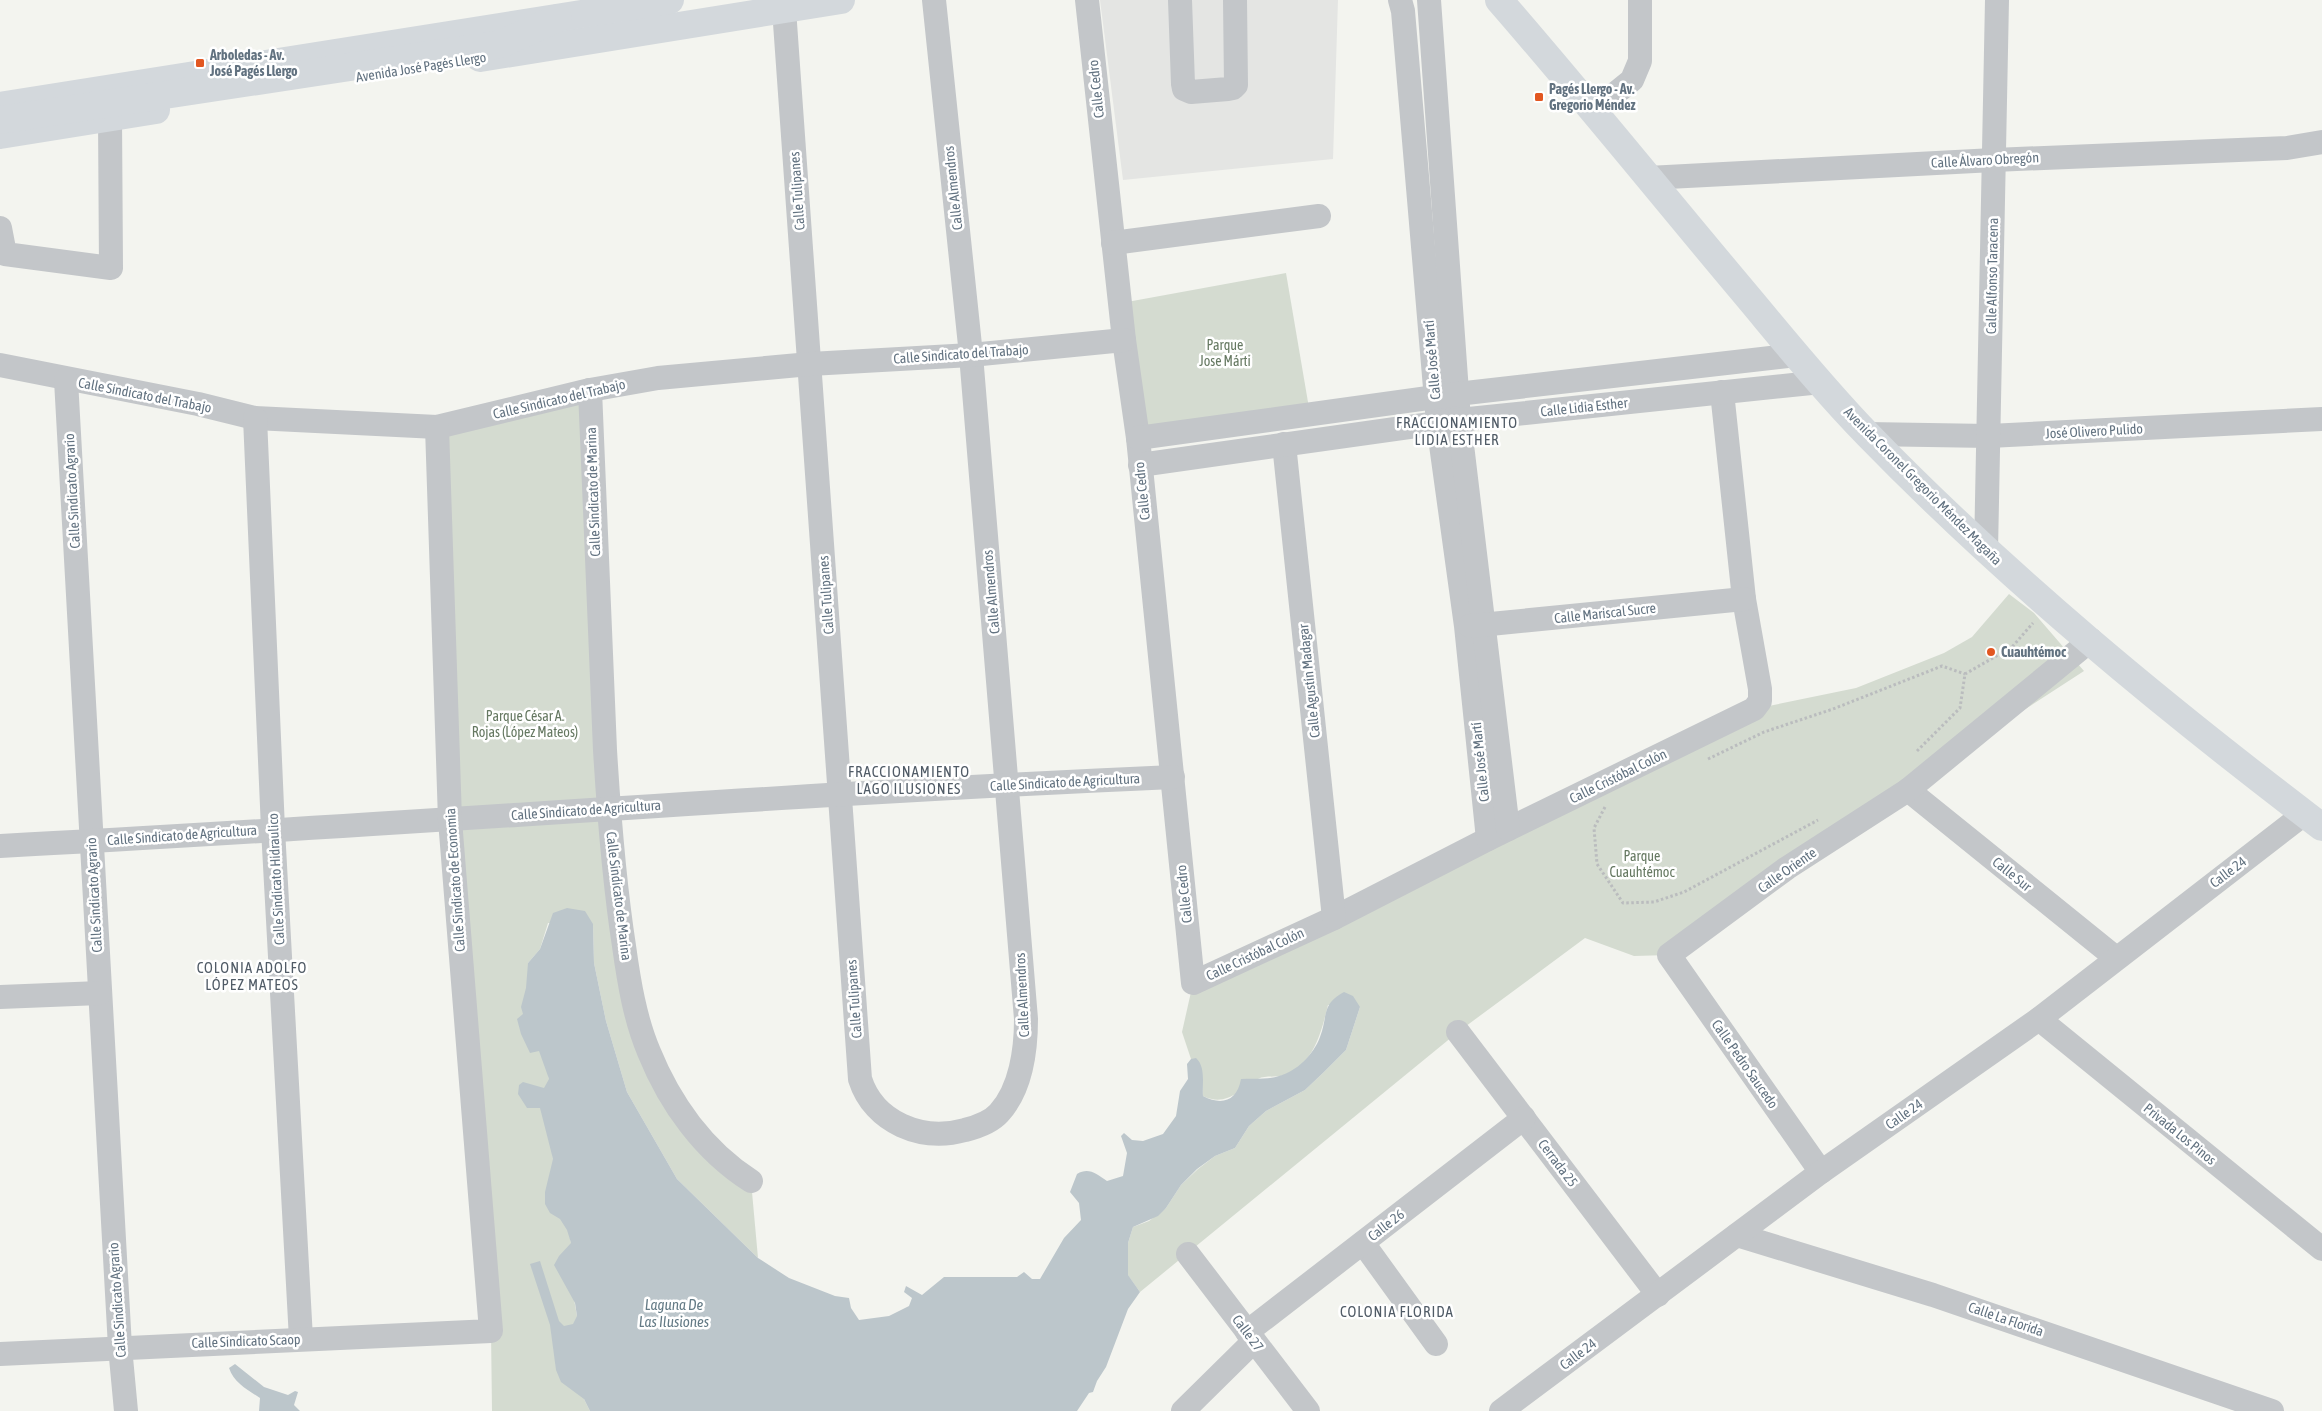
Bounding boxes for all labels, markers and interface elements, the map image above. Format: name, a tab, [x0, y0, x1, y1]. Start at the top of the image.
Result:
place label: Arboledas - Av. José Pagés Llergo	[209, 47, 298, 79]
street label: Avenida José Pagés Llergo	[355, 49, 487, 85]
marker: Arboledas - Av. José Pagés Llergo	[194, 57, 206, 69]
street label: Calle Cedro	[1085, 59, 1107, 119]
place label: Pagés Llergo - Av. Gregorio Méndez	[1549, 81, 1636, 113]
marker: Pagés Llergo - Av. Gregorio Méndez	[1533, 91, 1545, 103]
street label: Calle Almendros	[941, 145, 965, 231]
street label: Calle Álvaro Obregón	[1931, 149, 2039, 171]
street label: Calle Tulipanes	[786, 151, 808, 231]
street label: Calle Alfonso Taracena	[1983, 218, 2001, 334]
street label: Calle José Martí	[1421, 320, 1443, 400]
park label: Parque Jose Márti	[1199, 337, 1251, 369]
street label: Calle Sindicato del Trabajo	[893, 341, 1029, 367]
street label: Calle Sindicato del Trabajo	[77, 374, 213, 416]
street label: Calle Sindicato del Trabajo	[491, 376, 627, 422]
street label: Calle Lidia Esther	[1540, 394, 1629, 420]
street label: Avenida Coronel Gregorio Méndez Magaña	[1841, 404, 2005, 568]
district label: FRACCIONAMIENTO LIDIA ESTHER	[1396, 414, 1518, 448]
street label: José Olivero Pulido	[2045, 420, 2143, 442]
street label: Calle Sindicato de Marina	[583, 427, 603, 557]
street label: Calle Sindicato Agrario	[61, 433, 83, 549]
street label: Calle Cedro	[1131, 461, 1153, 521]
street label: Calle Almendros	[979, 549, 1003, 635]
street label: Calle Tulipanes	[815, 555, 837, 635]
street label: Calle Mariscal Sucre	[1553, 600, 1657, 626]
street label: Calle Agustín Madagar	[1295, 622, 1323, 739]
place label: Cuauhtémoc	[2001, 644, 2067, 660]
marker: Cuauhtémoc	[1985, 646, 1997, 658]
park label: Parque César A. Rojas (López Mateos)	[472, 708, 578, 740]
street label: Calle José Martí	[1468, 721, 1492, 803]
street label: Calle Cristóbal Colón	[1567, 746, 1669, 806]
district label: FRACCIONAMIENTO LAGO ILUSIONES	[848, 763, 970, 797]
street label: Calle Sindicato de Agricultura	[990, 770, 1140, 794]
street label: Calle Sindicato de Agricultura	[511, 797, 661, 823]
street label: Calle Sindicato de Economia	[442, 808, 468, 952]
street label: Calle Sindicato Hidraulico	[265, 813, 287, 945]
street label: Calle Sindicato de Agricultura	[107, 822, 257, 848]
street label: Calle Sindicato de Marina	[603, 831, 635, 961]
street label: Calle Sindicato Agrario	[83, 837, 105, 953]
street label: Calle Oriente	[1755, 844, 1819, 896]
park label: Parque Cuauhtémoc	[1609, 848, 1675, 880]
street label: Calle 24	[2207, 853, 2250, 891]
street label: Calle Sur	[1989, 854, 2035, 895]
street label: Calle Cedro	[1173, 864, 1195, 924]
street label: Calle Cristóbal Colón	[1204, 924, 1306, 984]
street label: Calle Almendros	[1012, 952, 1032, 1038]
district label: COLONIA ADOLFO LÓPEZ MATEOS	[197, 959, 307, 993]
street label: Calle Tulipanes	[843, 959, 865, 1039]
street label: Calle Pedro Saucedo	[1708, 1017, 1782, 1111]
street label: Calle 24	[1882, 1095, 1926, 1132]
street label: Privada Los Pinos	[2141, 1100, 2219, 1168]
street label: Cerrada 25	[1535, 1136, 1581, 1190]
street label: Calle 26	[1365, 1206, 1408, 1244]
street label: Calle Sindicato Agrario	[105, 1242, 129, 1358]
water label: Laguna De Las Ilusiones	[639, 1296, 709, 1330]
street label: Calle La Florida	[1966, 1299, 2046, 1339]
district label: COLONIA FLORIDA	[1340, 1303, 1454, 1320]
street label: Calle 27	[1229, 1312, 1267, 1354]
street label: Calle Sindicato Scaop	[191, 1331, 301, 1351]
street label: Calle 24	[1557, 1335, 1600, 1373]

